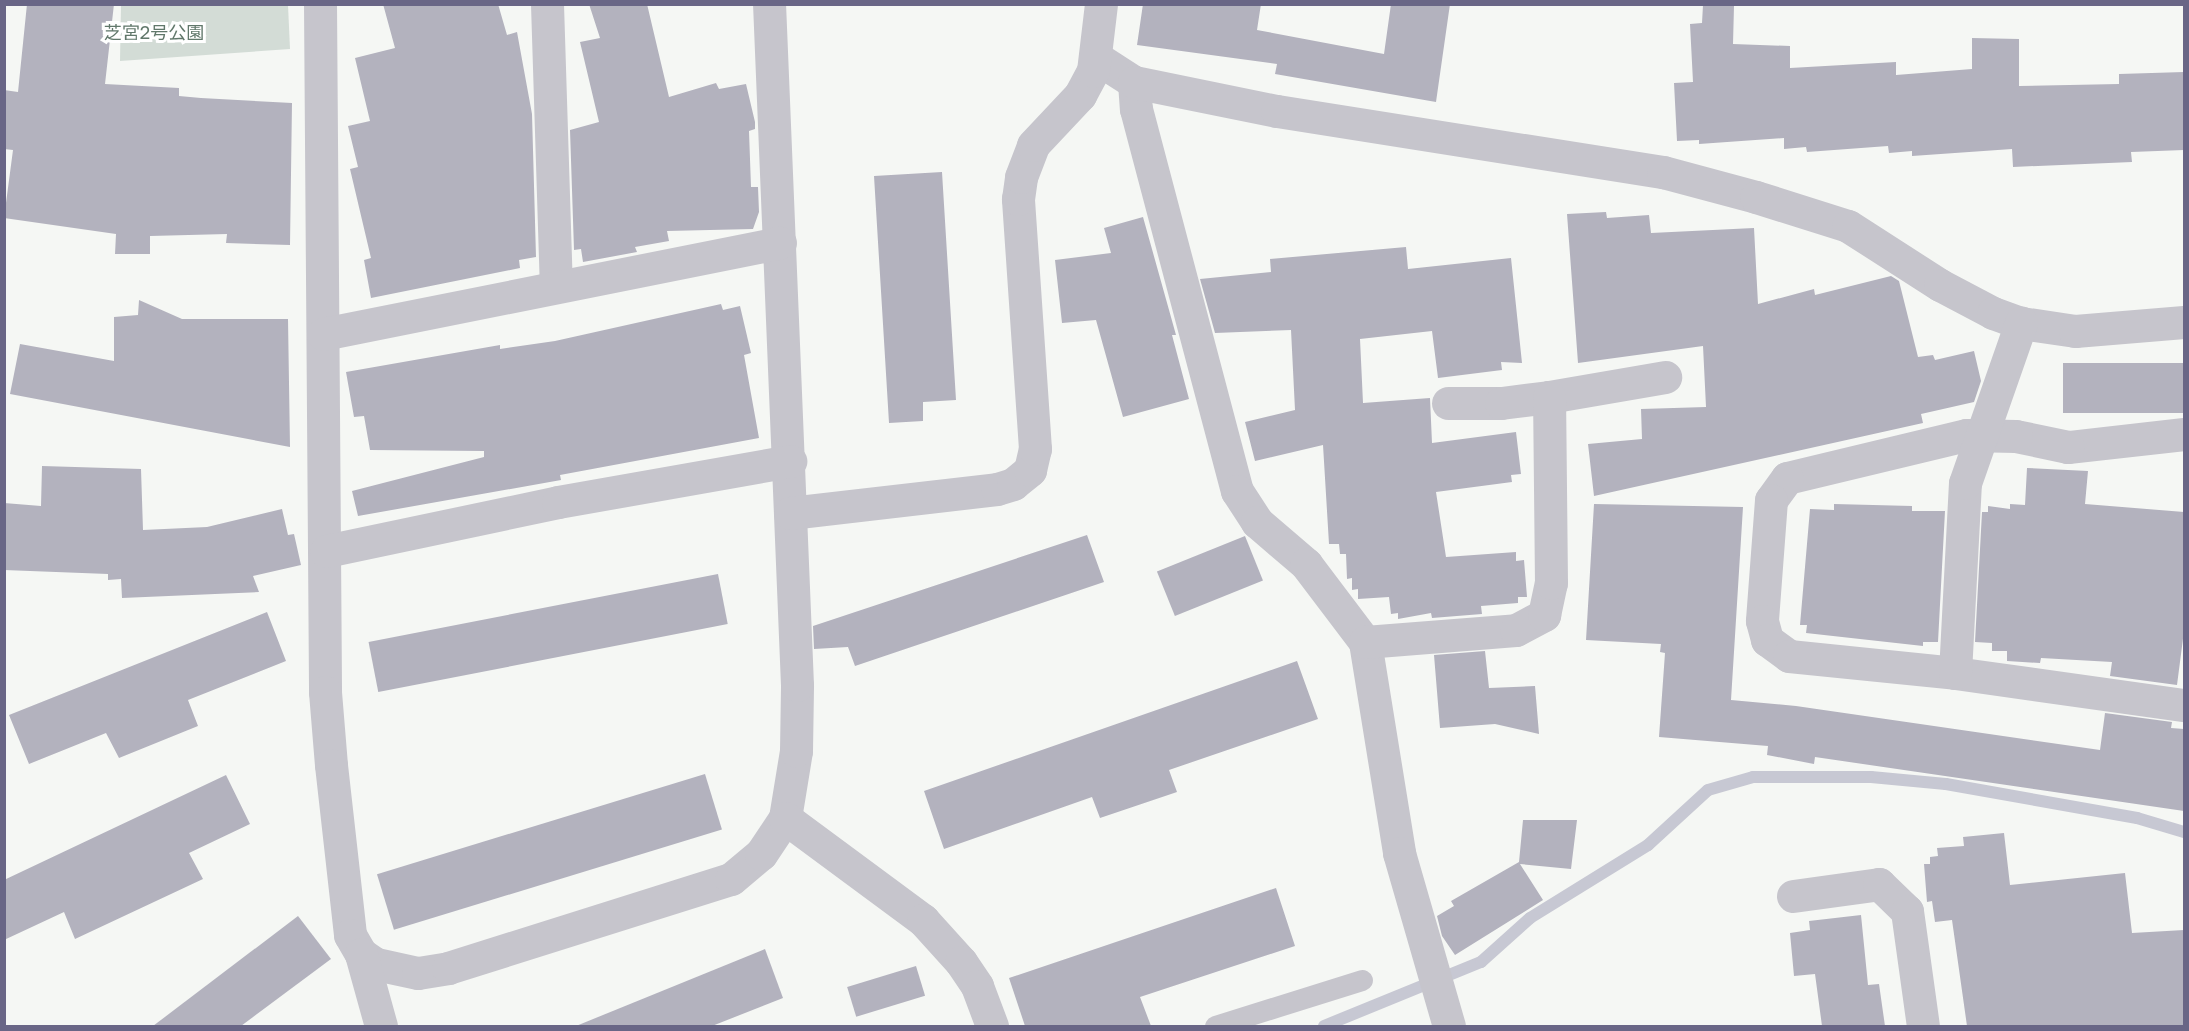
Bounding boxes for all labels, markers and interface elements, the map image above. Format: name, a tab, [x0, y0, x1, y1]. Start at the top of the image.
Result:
park label: 芝宮2号公園	[104, 21, 204, 43]

